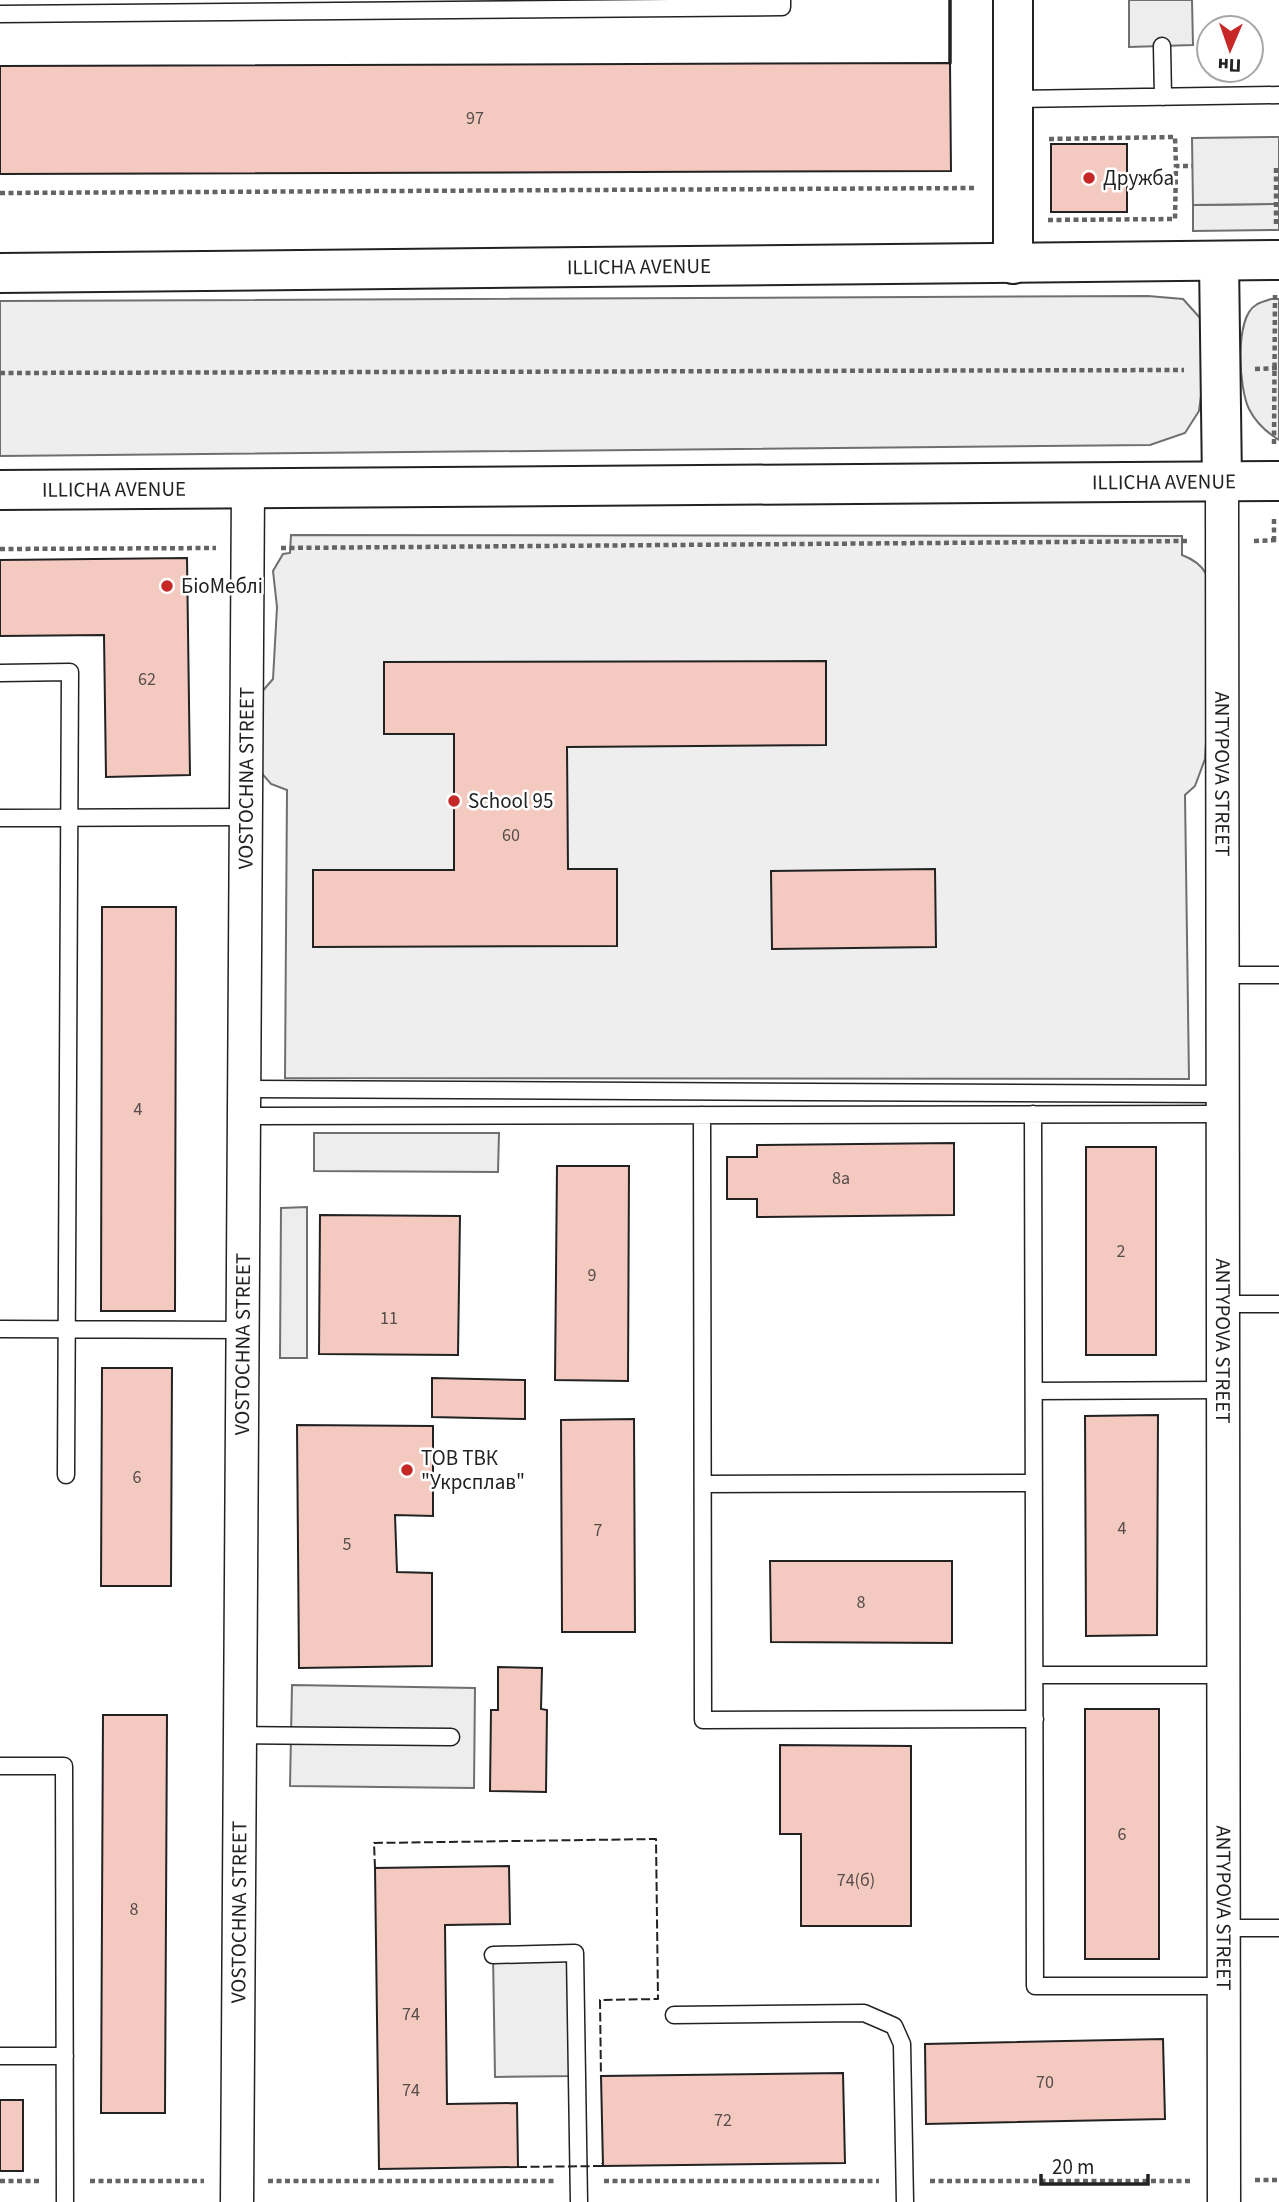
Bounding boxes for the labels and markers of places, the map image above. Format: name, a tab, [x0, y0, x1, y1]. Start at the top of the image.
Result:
place label: Дружба	[1103, 163, 1174, 193]
marker: Дружба	[1081, 170, 1097, 186]
place label: БіоМеблі	[181, 571, 263, 601]
marker: БіоМеблі	[159, 578, 175, 594]
place label: School 95	[468, 786, 553, 816]
marker: School 95	[446, 793, 462, 809]
place label: ТОВ ТВК "Укрсплав"	[421, 1443, 525, 1497]
marker: ТОВ ТВК "Укрсплав"	[399, 1462, 415, 1478]

